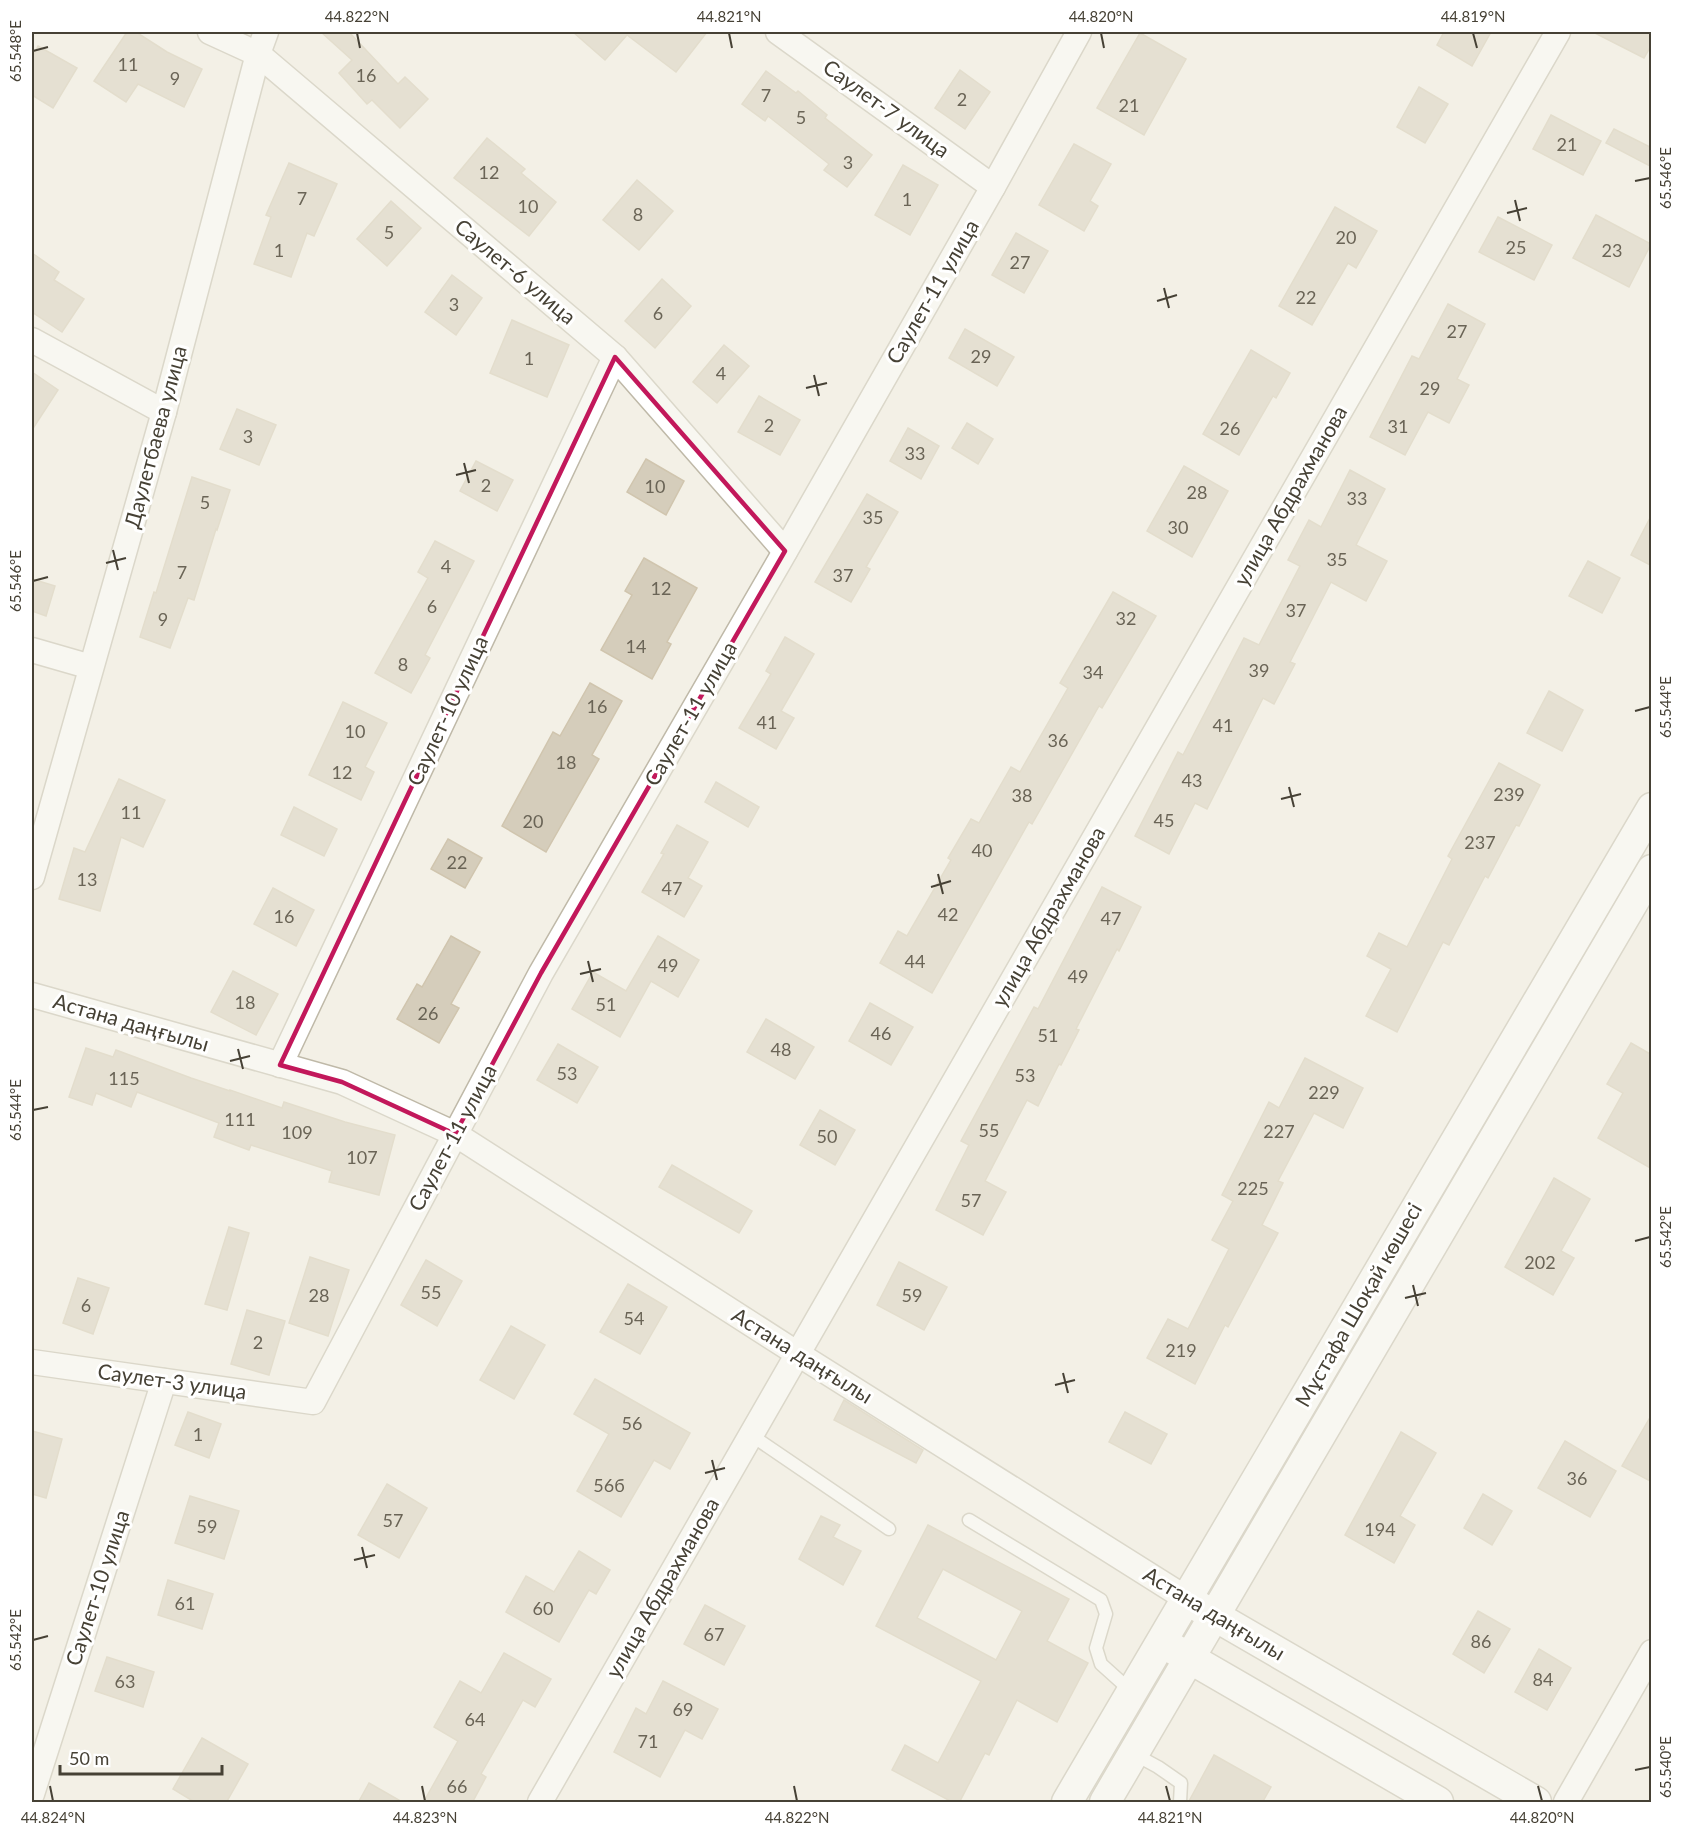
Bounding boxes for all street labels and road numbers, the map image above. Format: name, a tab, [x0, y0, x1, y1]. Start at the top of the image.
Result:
street label: Саулет-7 улица	[819, 54, 955, 162]
street label: Саулет-6 улица	[450, 213, 582, 329]
street label: Саулет-11 улица	[880, 215, 983, 368]
street label: Даулетбаева улица	[118, 343, 191, 531]
street label: улица Абдрахманова	[1228, 401, 1351, 590]
street label: Саулет-10 улица	[401, 632, 492, 789]
street label: Саулет-11 улица	[638, 637, 741, 790]
street label: улица Абдрахманова	[986, 822, 1109, 1011]
street label: Астана даңғылы	[51, 987, 212, 1056]
street label: Саулет-11 улица	[403, 1060, 501, 1215]
street label: Мұстафа Шоқай көшесі	[1289, 1198, 1426, 1411]
street label: Астана даңғылы	[728, 1302, 878, 1408]
street label: Саулет-3 улица	[96, 1358, 248, 1403]
street label: улица Абдрахманова	[600, 1493, 723, 1682]
street label: Саулет-10 улица	[60, 1506, 134, 1669]
street label: Астана даңғылы	[1139, 1561, 1290, 1665]

